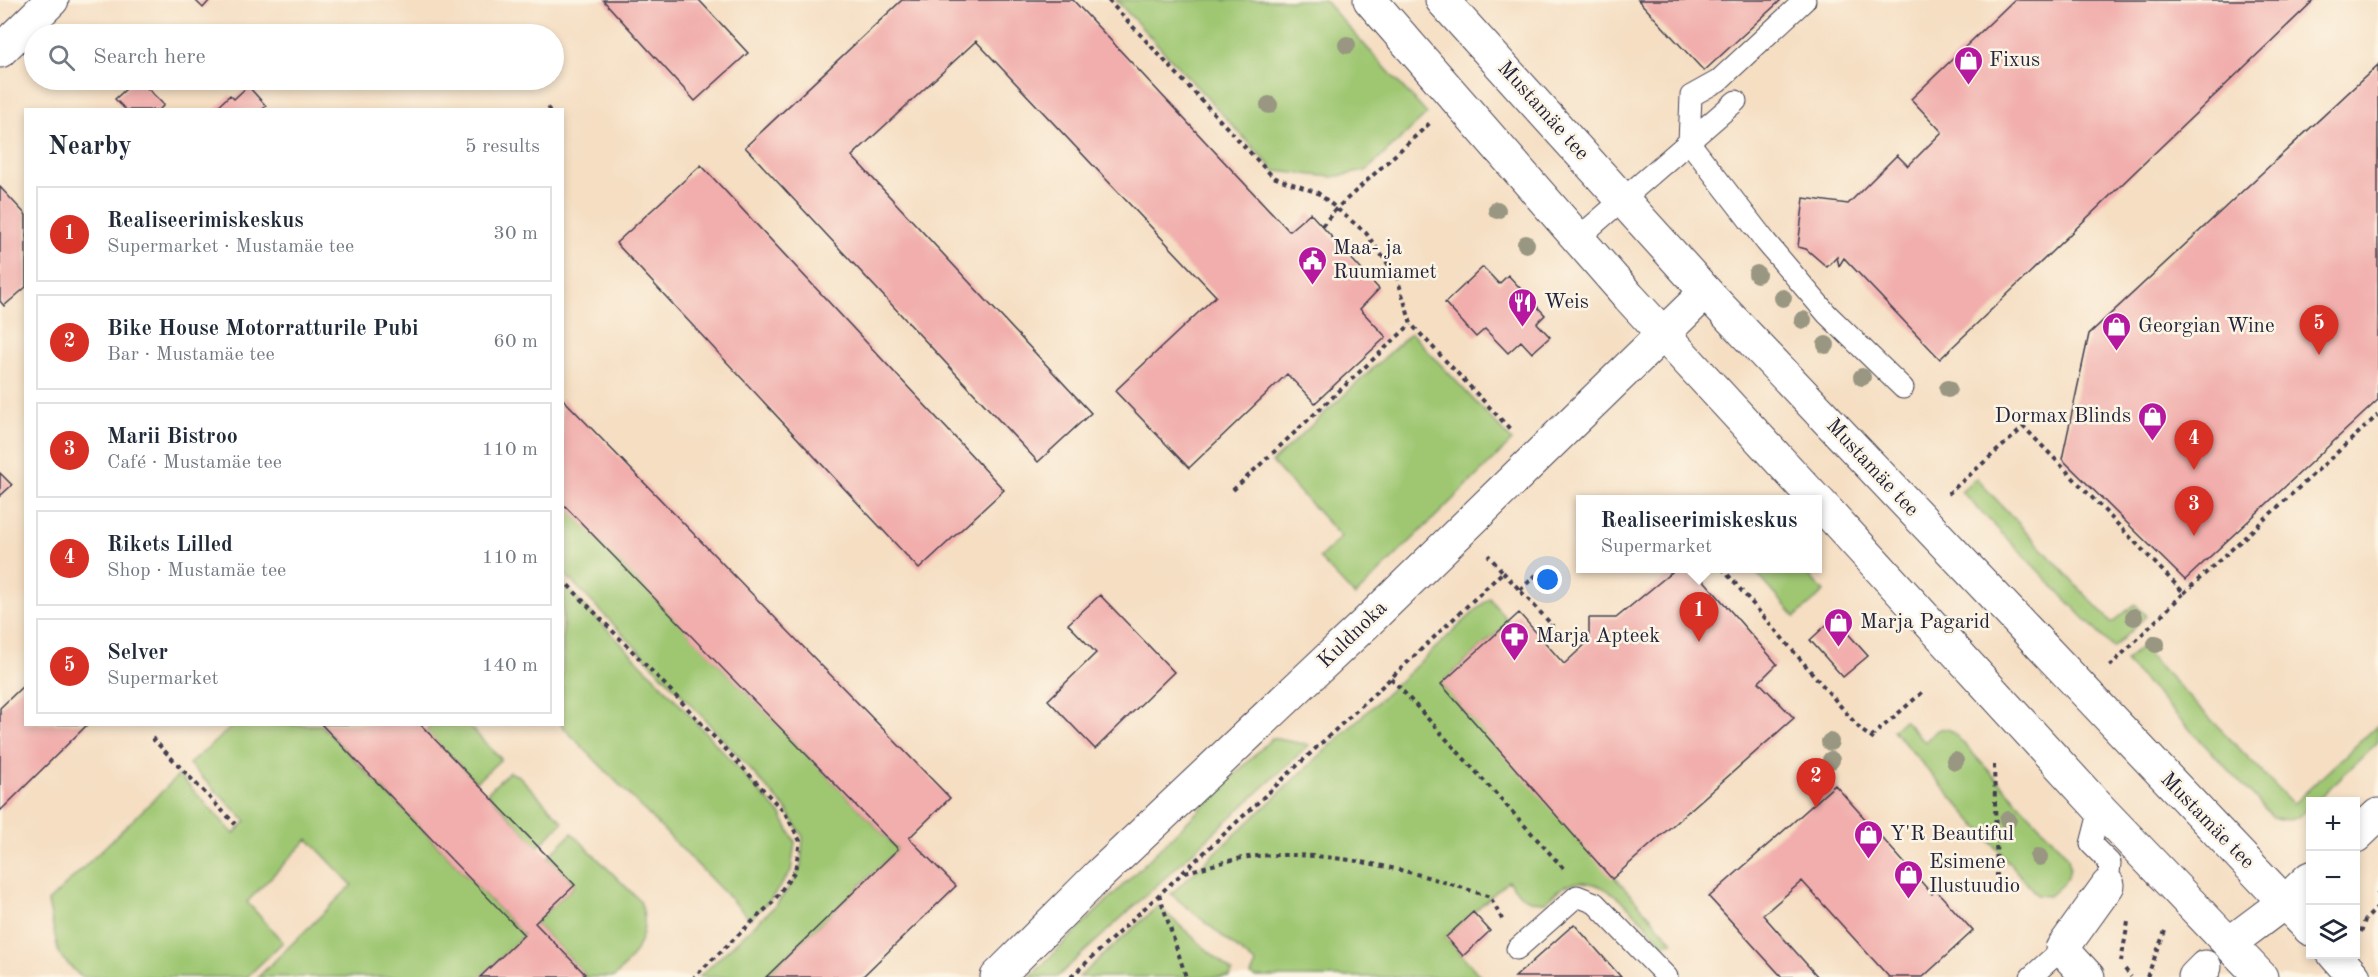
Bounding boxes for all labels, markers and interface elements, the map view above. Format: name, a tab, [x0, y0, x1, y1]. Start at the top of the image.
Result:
search box	[24, 24, 564, 90]
icon: search	[45, 41, 78, 74]
shop icon: Fixus	[1952, 44, 1984, 86]
text: Search here	[93, 46, 206, 68]
place label: Fixus	[1989, 50, 2040, 71]
street label: Mustamäe tee	[1493, 58, 1593, 164]
text: Nearby	[48, 134, 132, 160]
text: 5 results	[465, 137, 540, 157]
text: Realiseerimiskeskus	[107, 210, 304, 232]
text: 1	[64, 224, 75, 244]
text: 30 m	[493, 224, 538, 244]
text: Supermarket · Mustamäe tee	[107, 237, 354, 257]
place label: Maa- ja Ruumiamet	[1333, 238, 1437, 283]
public building icon: Maa- ja Ruumiamet	[1296, 244, 1328, 286]
restaurant icon: Weis	[1507, 286, 1539, 328]
place label: Weis	[1544, 292, 1589, 313]
pin: 5	[2300, 306, 2338, 355]
shop icon: Georgian Wine	[2101, 310, 2133, 352]
place label: Georgian Wine	[2138, 316, 2275, 337]
text: Bike House Motorratturile Pubi	[107, 318, 419, 340]
text: 2	[64, 332, 75, 352]
text: 60 m	[493, 332, 538, 352]
text: Bar · Mustamäe tee	[107, 345, 275, 365]
shop icon: Dormax Blinds	[2136, 400, 2168, 442]
place label: Dormax Blinds	[1995, 406, 2131, 427]
street label: Mustamäe tee	[1822, 415, 1922, 521]
pin: 4	[2174, 420, 2214, 470]
text: Marii Bistroo	[107, 426, 238, 448]
text: 3	[64, 440, 75, 460]
text: 110 m	[482, 440, 538, 460]
text: Café · Mustamäe tee	[107, 453, 282, 473]
pin: 3	[2174, 486, 2214, 536]
popup	[1576, 495, 1822, 573]
text: Realiseerimiskeskus	[1601, 510, 1797, 532]
text: Rikets Lilled	[107, 534, 233, 556]
text: Supermarket	[1601, 537, 1712, 557]
text: 4	[64, 548, 75, 568]
text: 110 m	[482, 548, 538, 568]
text: Shop · Mustamäe tee	[107, 561, 286, 581]
your location	[1533, 565, 1562, 594]
pin: 1	[1680, 592, 1718, 642]
street label: Kuldnoka	[1314, 597, 1392, 673]
shop icon: Marja Pagarid	[1823, 606, 1855, 648]
place label: Marja Pagarid	[1860, 612, 1990, 633]
pharmacy icon: Marja Apteek	[1499, 620, 1531, 662]
place label: Marja Apteek	[1536, 626, 1660, 647]
text: Selver	[107, 642, 168, 664]
text: 5	[64, 656, 75, 676]
text: 140 m	[482, 656, 538, 676]
text: Supermarket	[107, 669, 218, 689]
pin: 2	[1796, 758, 1836, 808]
street label: Mustamäe tee	[2156, 769, 2258, 873]
map controls	[2306, 797, 2360, 959]
button: +	[2306, 797, 2360, 851]
shop icon: Y'R Beautiful	[1853, 818, 1885, 860]
place label: Y'R Beautiful	[1890, 824, 2014, 845]
button: −	[2306, 851, 2360, 905]
place label: Esimene Ilustuudio	[1929, 852, 2020, 897]
shop icon: Esimene Ilustuudio	[1892, 858, 1924, 900]
button: layers	[2306, 905, 2360, 959]

